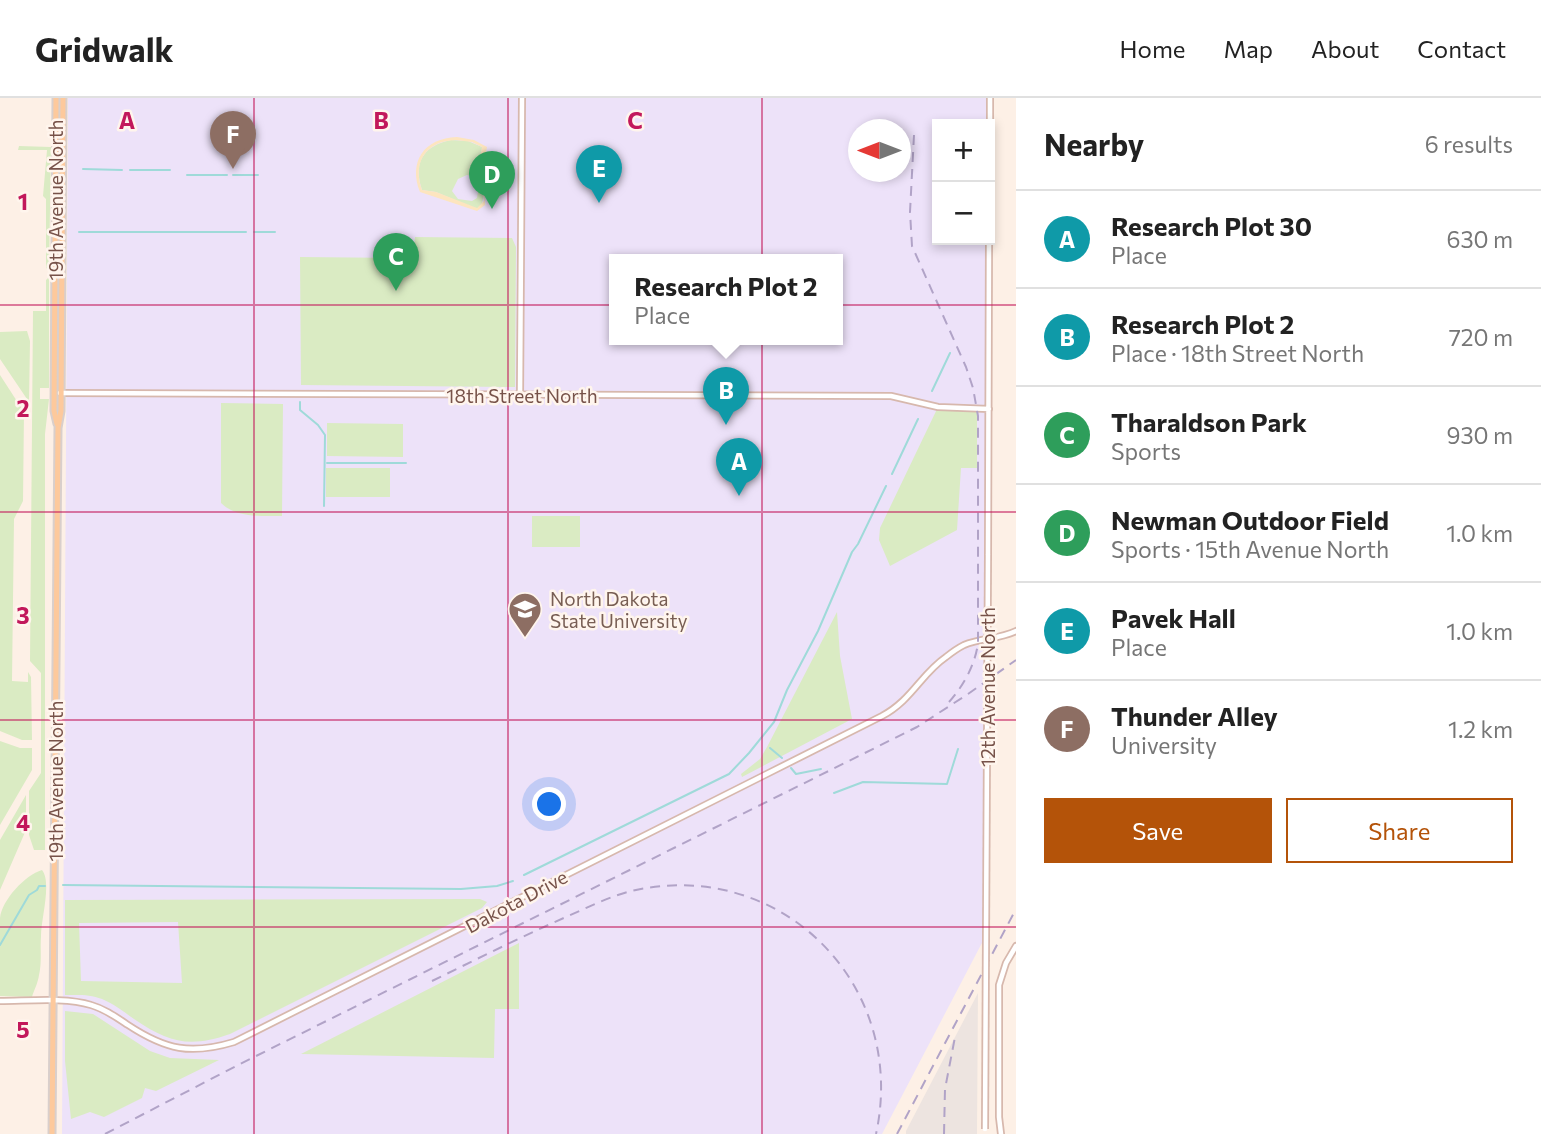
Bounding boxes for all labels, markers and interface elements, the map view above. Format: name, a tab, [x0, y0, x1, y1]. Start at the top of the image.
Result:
text: Gridwalk	[35, 28, 174, 69]
text: Home	[1120, 34, 1186, 63]
text: Map	[1224, 34, 1273, 63]
text: About	[1311, 34, 1379, 63]
text: Contact	[1417, 34, 1506, 63]
text: A	[119, 106, 136, 134]
text: B	[373, 106, 389, 134]
text: C	[627, 106, 643, 134]
pin: F	[210, 111, 256, 169]
north arrow	[848, 119, 911, 182]
map controls	[932, 119, 995, 245]
button: +	[932, 119, 995, 182]
street label: 19th Avenue North	[44, 120, 67, 280]
text: Nearby	[1044, 125, 1144, 162]
text: 6 results	[1425, 130, 1513, 158]
pin: E	[576, 145, 622, 203]
pin: D	[469, 151, 515, 209]
button: −	[932, 182, 995, 245]
text: 1	[18, 187, 28, 215]
text: Research Plot 30	[1111, 210, 1312, 241]
text: A	[1059, 225, 1075, 253]
text: 630 m	[1447, 225, 1513, 253]
pin: C	[373, 233, 419, 291]
text: Place	[1111, 241, 1167, 269]
popup	[609, 254, 843, 345]
text: Research Plot 2	[634, 270, 818, 301]
text: Place	[634, 301, 690, 329]
text: Research Plot 2	[1111, 308, 1294, 339]
text: B	[1059, 323, 1075, 351]
text: 720 m	[1449, 323, 1513, 351]
text: Place · 18th Street North	[1111, 339, 1364, 367]
pin: B	[703, 367, 749, 425]
street label: 18th Street North	[446, 384, 598, 407]
text: 2	[16, 394, 30, 422]
text: Tharaldson Park	[1111, 406, 1307, 437]
text: C	[1059, 421, 1075, 449]
text: 930 m	[1447, 421, 1513, 449]
text: Sports	[1111, 437, 1181, 465]
pin: A	[716, 438, 762, 496]
text: Newman Outdoor Field	[1111, 504, 1389, 535]
text: D	[1059, 519, 1075, 547]
text: 1.0 km	[1446, 519, 1513, 547]
text: Sports · 15th Avenue North	[1111, 535, 1389, 563]
place label: North Dakota State University	[550, 587, 688, 632]
school or university icon: North Dakota State University	[506, 590, 544, 639]
text: 3	[16, 601, 30, 629]
text: Pavek Hall	[1111, 602, 1236, 633]
street label: 12th Avenue North	[976, 607, 999, 767]
text: E	[1060, 617, 1074, 645]
text: 1.0 km	[1446, 617, 1513, 645]
text: Place	[1111, 633, 1167, 661]
text: Thunder Alley	[1111, 700, 1278, 731]
street label: 19th Avenue North	[44, 701, 67, 861]
text: F	[1060, 715, 1074, 743]
text: 1.2 km	[1448, 715, 1513, 743]
text: University	[1111, 731, 1217, 759]
your location	[532, 787, 566, 821]
button: Save	[1044, 798, 1272, 863]
button: Share	[1286, 798, 1513, 863]
text: 4	[16, 808, 30, 836]
street label: Dakota Drive	[461, 864, 571, 938]
text: 5	[16, 1015, 30, 1043]

